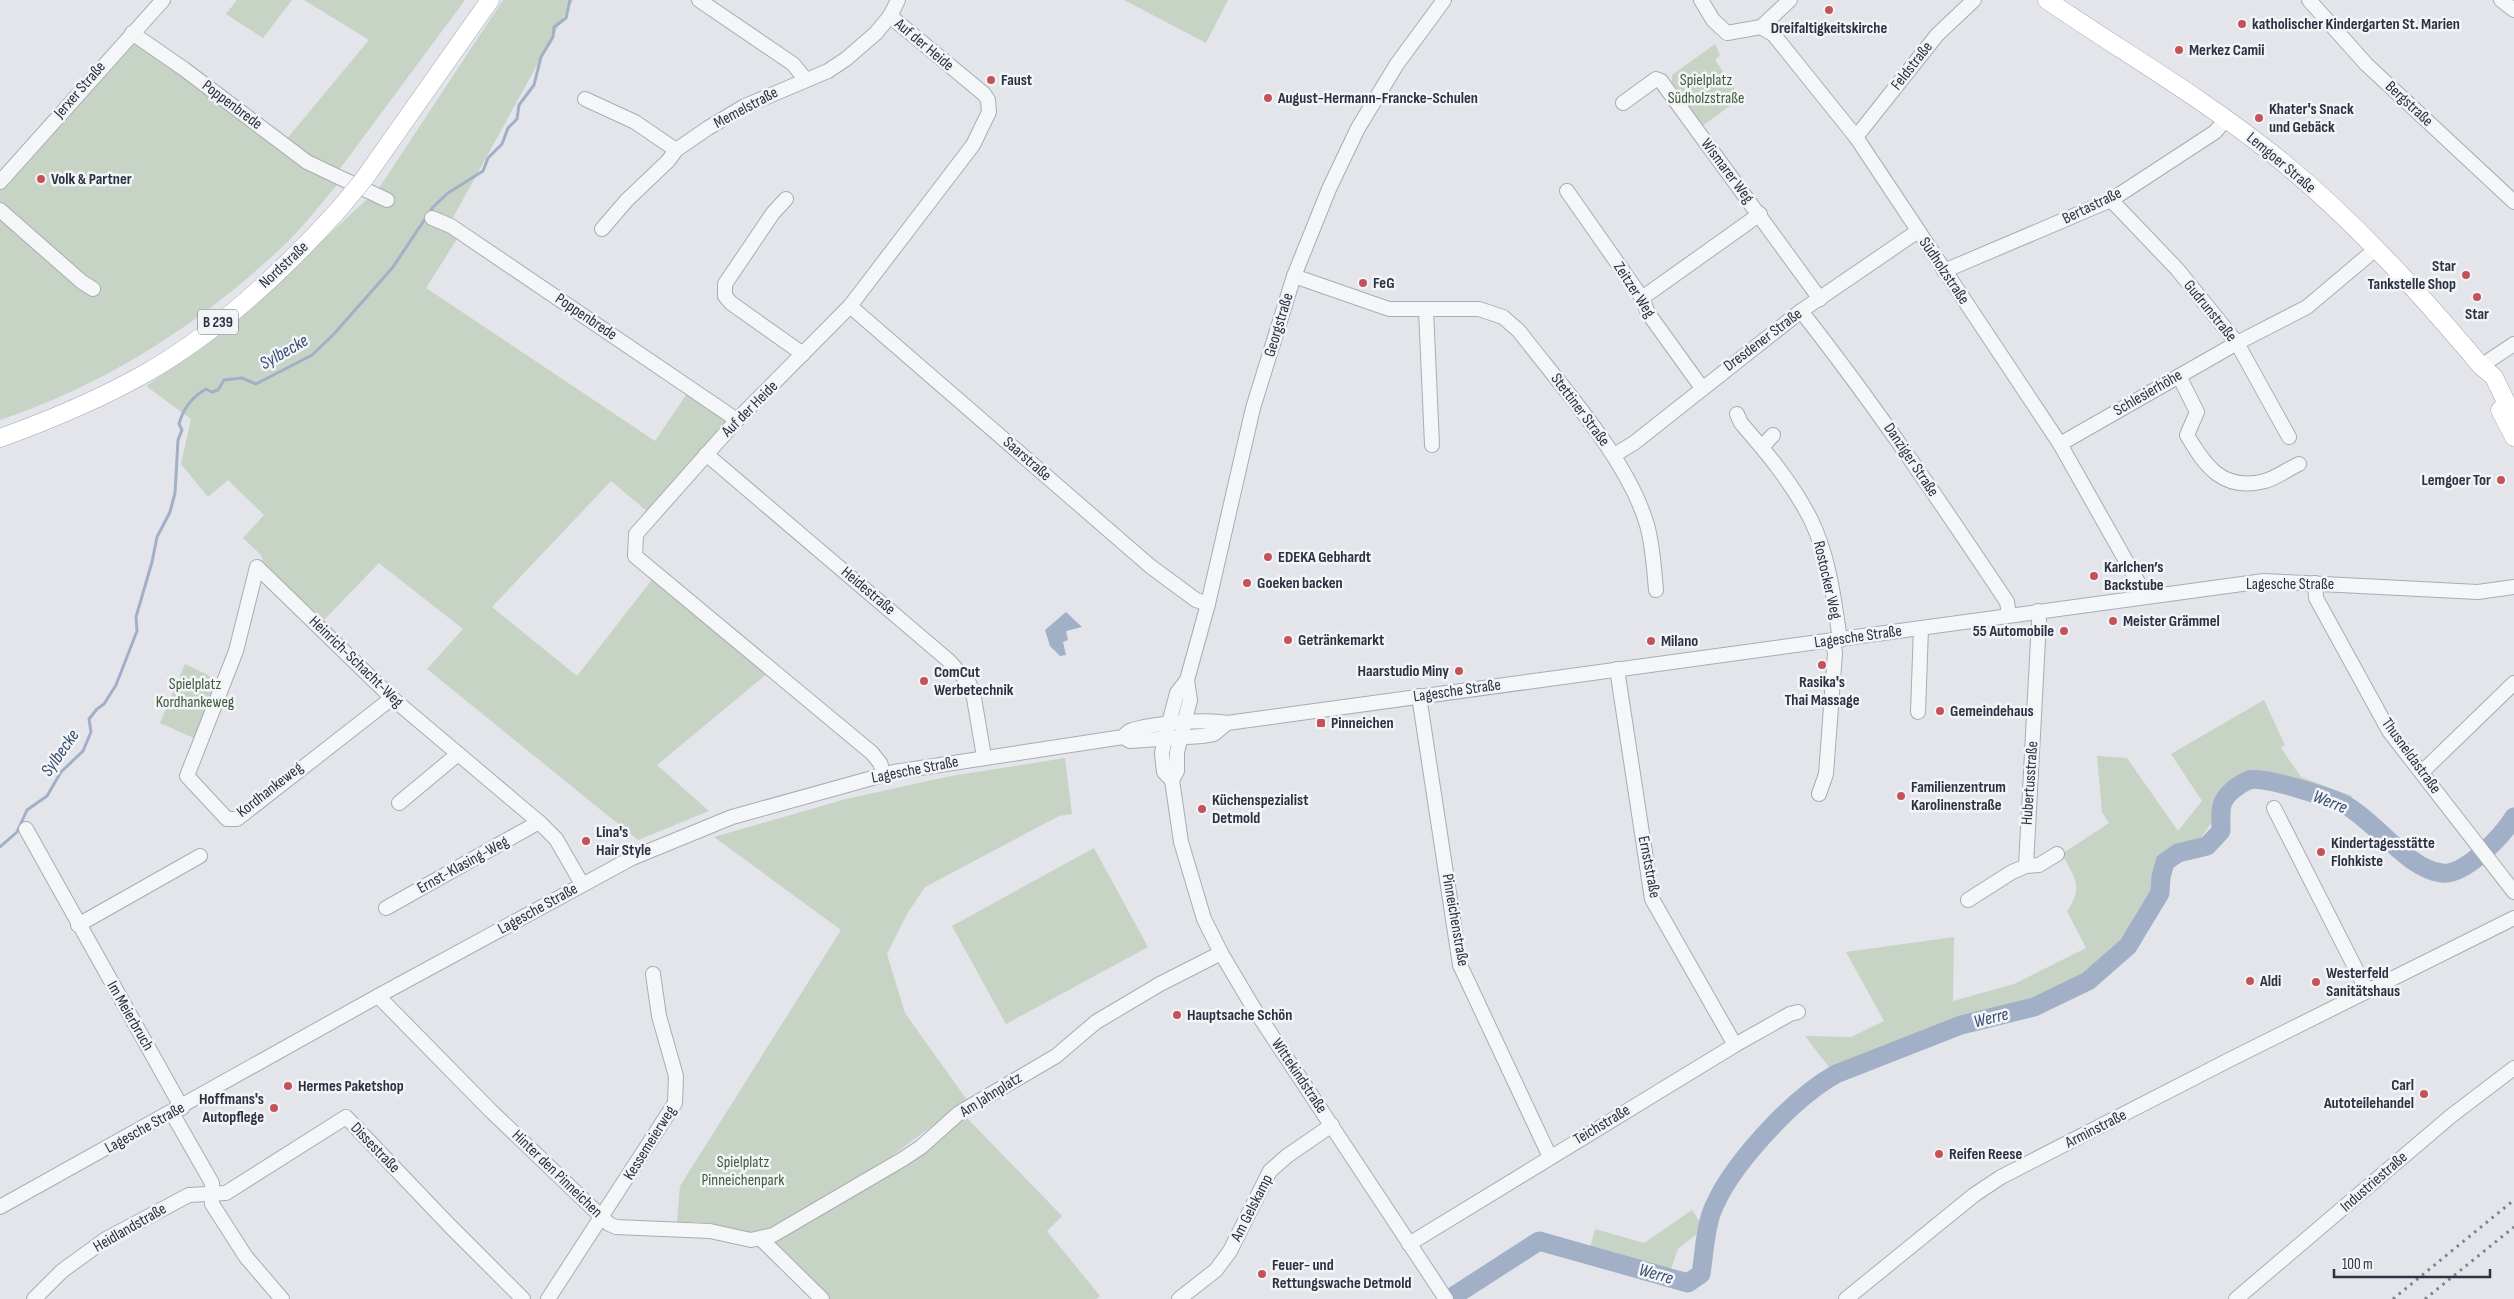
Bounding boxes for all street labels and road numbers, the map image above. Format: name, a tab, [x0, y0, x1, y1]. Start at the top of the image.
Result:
street label: Auf der Heide	[890, 14, 958, 75]
street label: Feldstraße	[1887, 38, 1937, 94]
street label: Jerxer Straße	[50, 58, 110, 123]
street label: Poppenbrede	[198, 76, 266, 134]
street label: Bergstraße	[2381, 77, 2437, 131]
street label: Memelstraße	[711, 83, 781, 133]
street label: Lemgoer Straße	[2243, 129, 2319, 197]
street label: Wismarer Weg	[1696, 135, 1758, 207]
street label: Bertastraße	[2059, 184, 2125, 228]
street label: Südholzstraße	[1915, 234, 1973, 308]
street label: Nordstraße	[256, 238, 312, 292]
street label: Zeitzer Weg	[1609, 259, 1659, 321]
street label: Gudrunstraße	[2179, 276, 2241, 346]
street label: Poppenbrede	[551, 289, 621, 345]
street label: Georgstraße	[1260, 291, 1298, 359]
street label: Dresdener Straße	[1720, 304, 1806, 376]
road number: B 239	[198, 310, 238, 334]
street label: Schlesierhöhe	[2110, 366, 2186, 420]
street label: Stettiner Straße	[1546, 370, 1614, 450]
street label: Auf der Heide	[717, 377, 782, 442]
street label: Danziger Straße	[1879, 420, 1943, 500]
street label: Saarstraße	[999, 433, 1055, 485]
street label: Rostocker Weg	[1809, 539, 1845, 621]
street label: Heidestraße	[837, 563, 899, 619]
street label: Lagesche Straße	[2246, 575, 2334, 594]
street label: Heinrich-Schacht-Weg	[305, 612, 407, 712]
street label: Lagesche Straße	[1813, 621, 1903, 653]
street label: Lagesche Straße	[1412, 675, 1502, 707]
street label: Thusneldastraße	[2377, 714, 2445, 798]
street label: Hubertusstraße	[2018, 740, 2042, 826]
street label: Lagesche Straße	[870, 752, 960, 788]
street label: Kordhankeweg	[233, 758, 307, 822]
street label: Ernst-Klasing-Weg	[414, 832, 512, 898]
street label: Ernststraße	[1634, 834, 1664, 900]
street label: Pinneichenstraße	[1438, 872, 1472, 968]
street label: Lagesche Straße	[495, 879, 581, 939]
street label: Im Meierbruch	[102, 978, 158, 1054]
street label: Wittekindstraße	[1267, 1035, 1331, 1117]
street label: Am Jahnplatz	[956, 1068, 1026, 1122]
street label: Lagesche Straße	[102, 1098, 188, 1158]
street label: Teichstraße	[1570, 1101, 1634, 1149]
street label: Kessemeierweg	[620, 1102, 680, 1184]
street label: Arminstraße	[2061, 1106, 2130, 1153]
street label: Dissestraße	[346, 1119, 404, 1177]
street label: Hinter den Pinneichen	[508, 1126, 606, 1222]
street label: Industriestraße	[2337, 1148, 2411, 1216]
street label: Am Gelskamp	[1227, 1171, 1277, 1245]
street label: Heidlandstraße	[90, 1199, 170, 1257]

